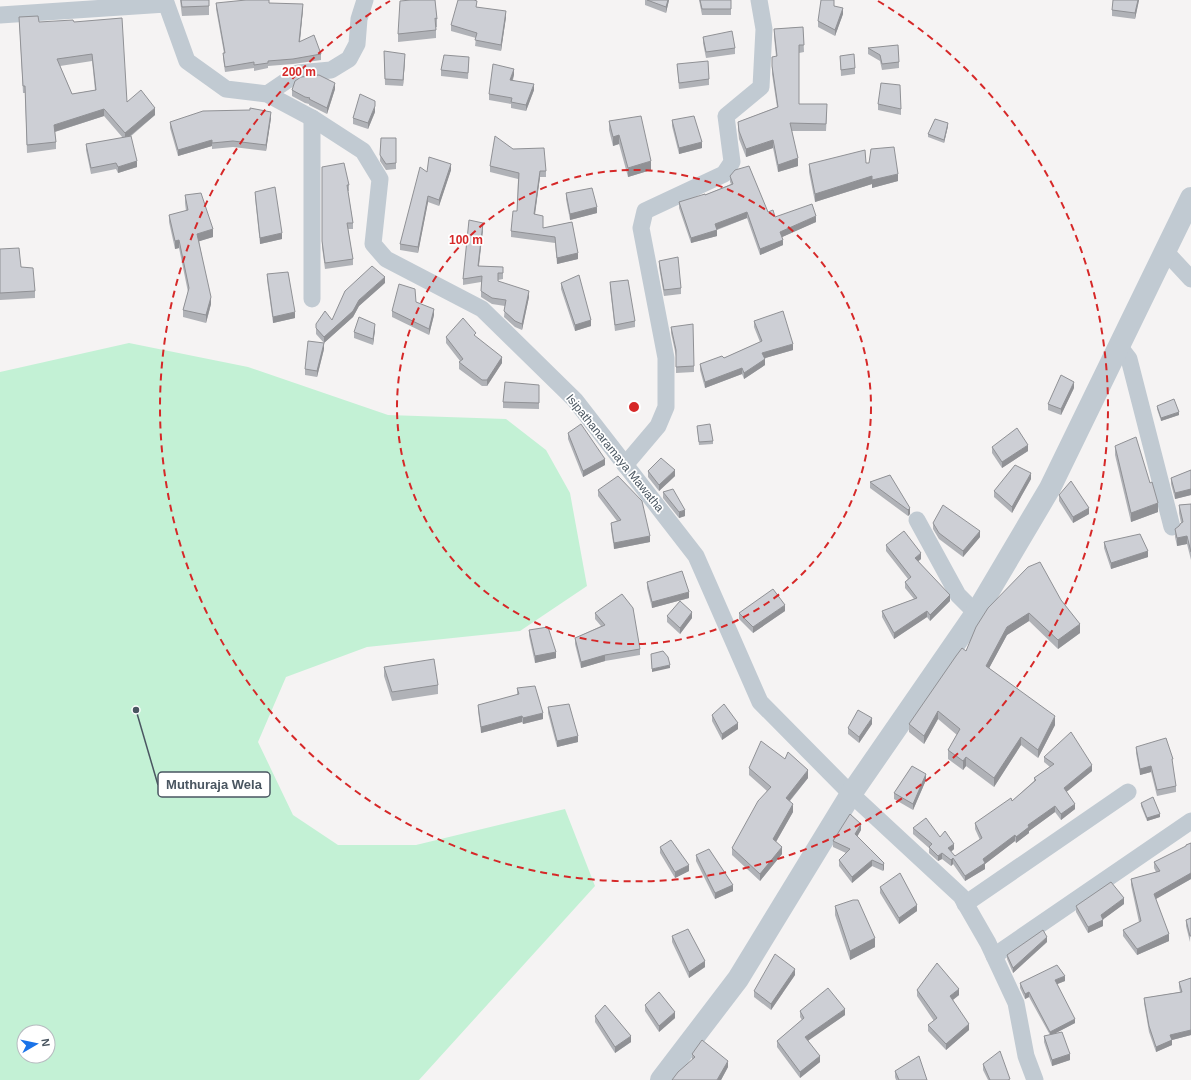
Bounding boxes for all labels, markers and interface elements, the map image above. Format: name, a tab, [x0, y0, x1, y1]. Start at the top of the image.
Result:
text: 200 m	[282, 65, 316, 79]
text: 100 m	[449, 233, 483, 247]
street label: Isipathanaramaya Mawatha	[563, 391, 667, 515]
centre of rings	[627, 400, 641, 414]
callout: Muthuraja Wela	[158, 772, 270, 797]
text: Muthuraja Wela	[166, 777, 263, 792]
north arrow	[16, 1024, 56, 1064]
text: N	[39, 1038, 52, 1047]

